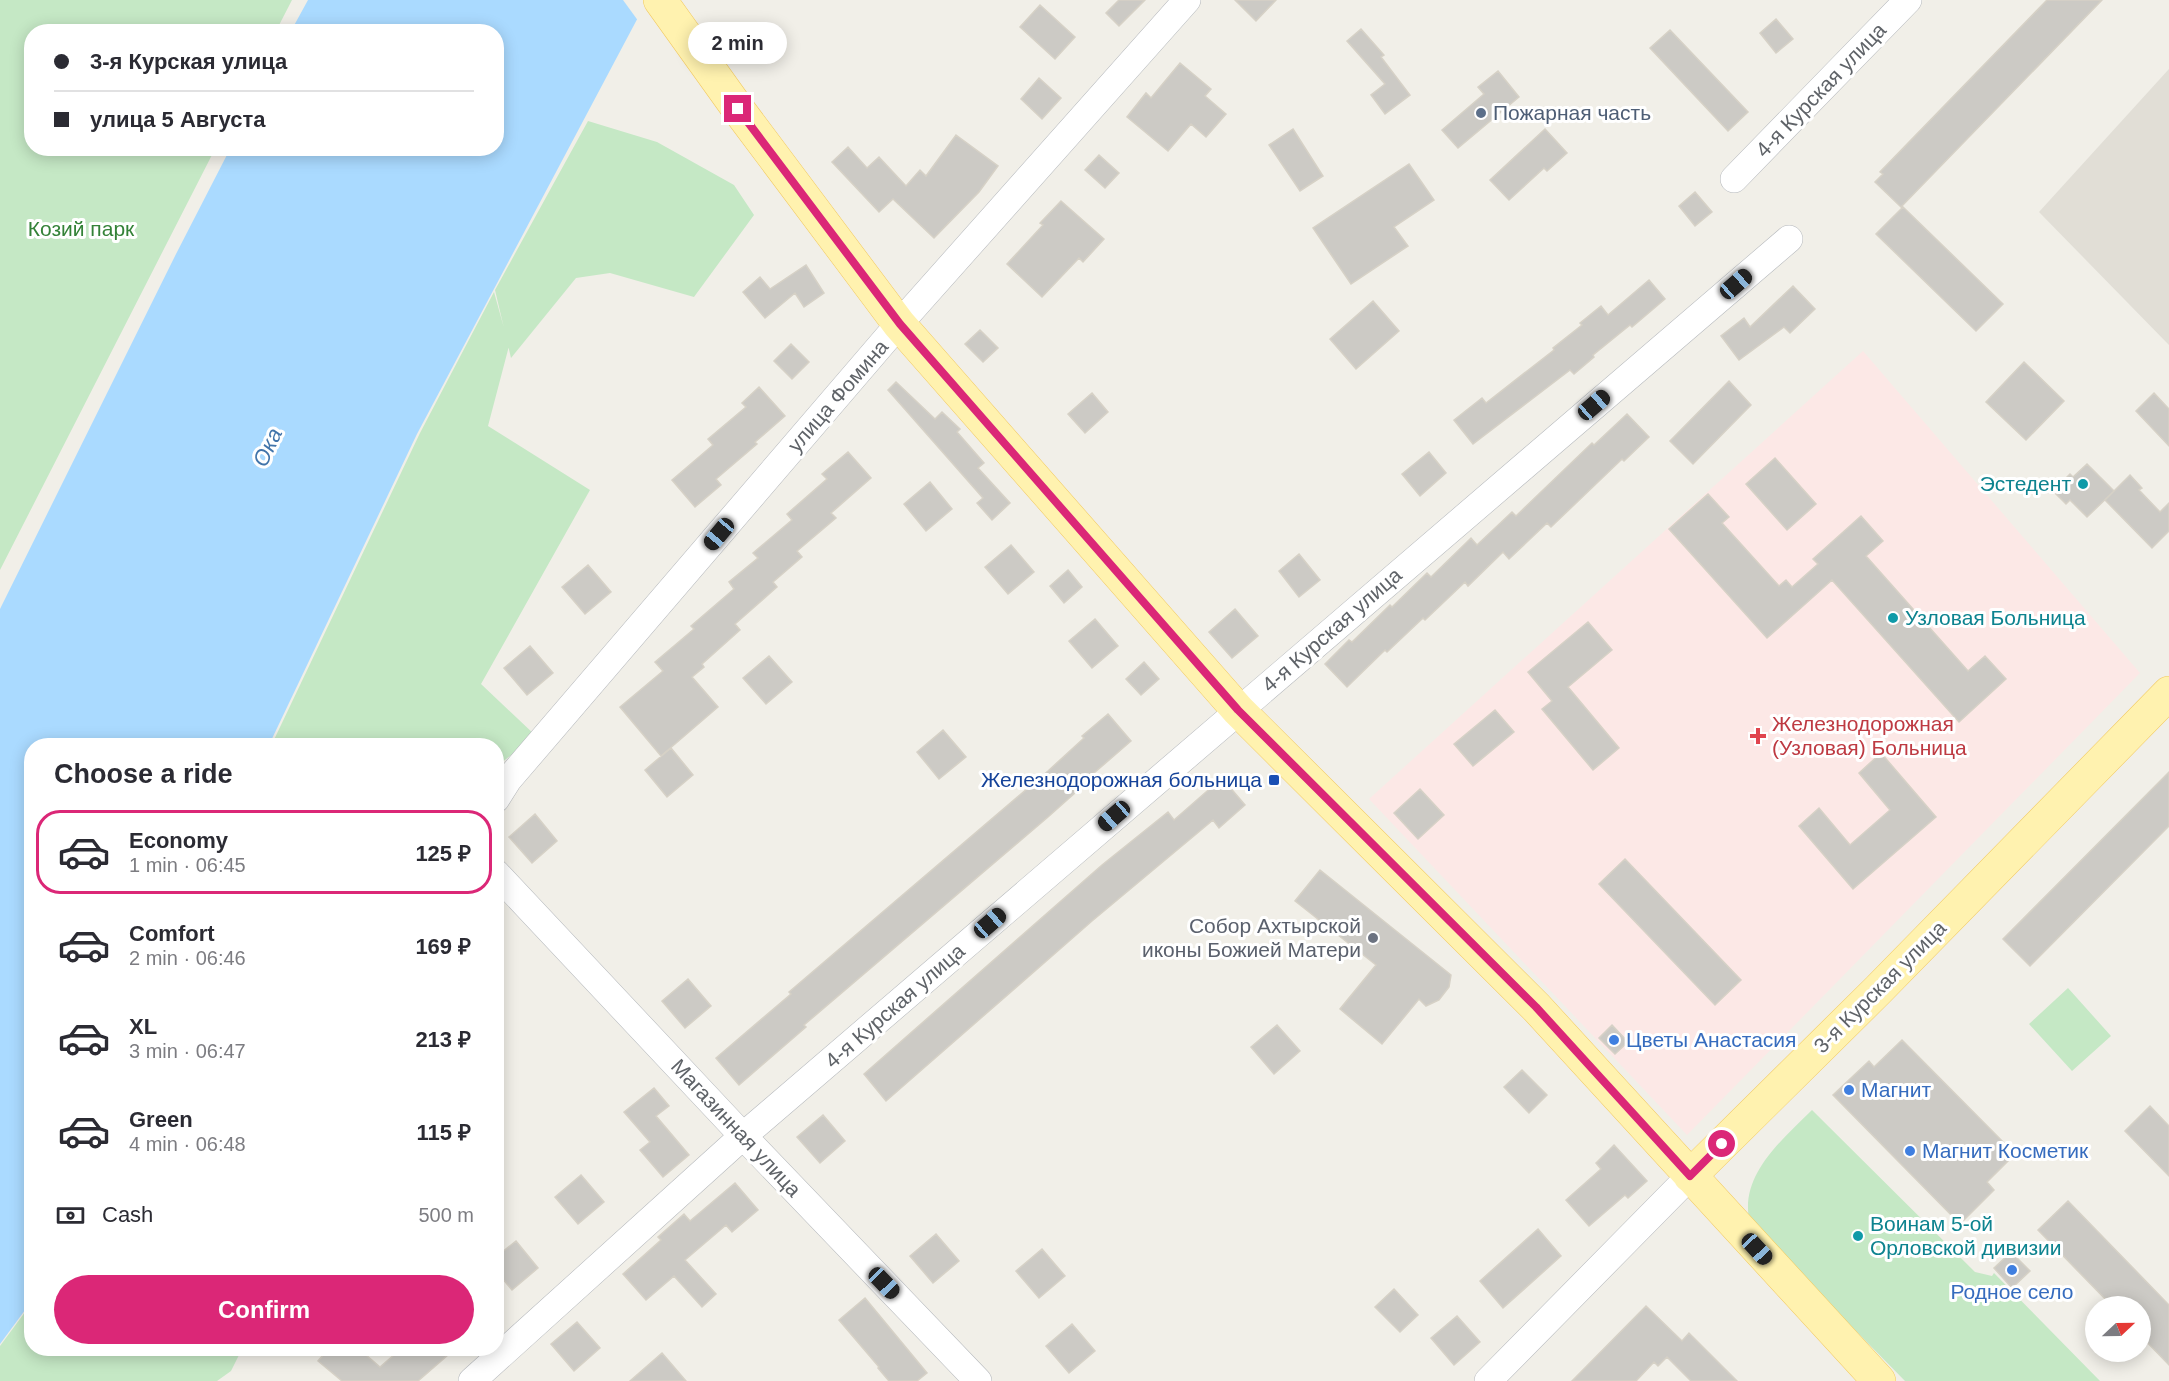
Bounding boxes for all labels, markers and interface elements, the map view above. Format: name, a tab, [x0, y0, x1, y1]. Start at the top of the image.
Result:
street label: 4-я Курская улица	[1751, 18, 1891, 161]
callout: 2 min	[688, 22, 788, 64]
text: 2 min	[711, 32, 764, 54]
text: 3-я Курская улица	[90, 49, 287, 74]
route end	[724, 95, 751, 122]
place label: Пожарная часть	[1493, 101, 1651, 124]
marker: Пожарная часть	[1474, 106, 1488, 120]
text: улица 5 Августа	[90, 107, 265, 132]
park label: Козий парк	[28, 217, 135, 240]
car	[1717, 265, 1755, 303]
street label: улица Фомина	[783, 335, 893, 456]
car	[1575, 386, 1613, 424]
water label: Ока	[248, 424, 287, 471]
place label: Эстедент	[1980, 472, 2071, 495]
marker: Эстедент	[2076, 477, 2090, 491]
car	[701, 514, 737, 554]
street label: 4-я Курская улица	[1257, 563, 1406, 696]
place label: Узловая Больница	[1905, 606, 2086, 629]
marker: Узловая Больница	[1886, 611, 1900, 625]
place label: Железнодорожная (Узловая) Больница	[1772, 712, 1967, 759]
marker: Железнодорожная (Узловая) Больница	[1749, 727, 1767, 745]
text: Choose a ride	[54, 759, 233, 789]
place label: Железнодорожная больница	[981, 768, 1262, 791]
marker: Железнодорожная больница	[1267, 773, 1281, 787]
car	[1095, 797, 1133, 835]
icon: car	[57, 825, 111, 879]
text: Economy	[129, 828, 228, 853]
text: 125 ₽	[415, 841, 471, 866]
text: 1 min · 06:45	[129, 854, 246, 876]
car	[971, 904, 1009, 942]
place label: Собор Ахтырской иконы Божией Матери	[1142, 914, 1361, 961]
street label: 3-я Курская улица	[1809, 916, 1951, 1057]
icon: car	[57, 918, 111, 972]
text: Comfort	[129, 921, 215, 946]
marker: Собор Ахтырской иконы Божией Матери	[1366, 931, 1380, 945]
text: 169 ₽	[415, 934, 471, 959]
street label: 4-я Курская улица	[820, 939, 969, 1072]
text: 2 min · 06:46	[129, 947, 246, 969]
icon: car	[57, 1011, 111, 1065]
text: XL	[129, 1014, 157, 1039]
text: 213 ₽	[415, 1027, 471, 1052]
place label: Цветы Анастасия	[1626, 1028, 1796, 1051]
marker: Цветы Анастасия	[1607, 1033, 1621, 1047]
text: 3 min · 06:47	[129, 1040, 246, 1062]
street label: Магазинная улица	[667, 1054, 806, 1201]
place label: Магнит	[1861, 1078, 1931, 1101]
marker: Магнит	[1842, 1083, 1856, 1097]
icon: car	[57, 1104, 111, 1158]
text: Green	[129, 1107, 193, 1132]
text: 115 ₽	[417, 1120, 471, 1145]
route start	[1708, 1130, 1735, 1157]
text: 4 min · 06:48	[129, 1133, 246, 1155]
place label: Магнит Косметик	[1922, 1139, 2089, 1162]
marker: Магнит Косметик	[1903, 1144, 1917, 1158]
icon: cash	[54, 1199, 87, 1232]
text: Cash	[102, 1202, 153, 1227]
text: 500 m	[418, 1204, 474, 1226]
place label: Воинам 5-ой Орловской дивизии	[1870, 1212, 2062, 1259]
marker: Воинам 5-ой Орловской дивизии	[1851, 1229, 1865, 1243]
car	[1738, 1230, 1776, 1268]
marker: Родное село	[2005, 1263, 2019, 1277]
car	[865, 1264, 903, 1302]
button: Confirm	[54, 1275, 474, 1344]
place label: Родное село	[1951, 1280, 2074, 1303]
north arrow	[2085, 1296, 2151, 1362]
map controls	[2085, 1296, 2151, 1362]

